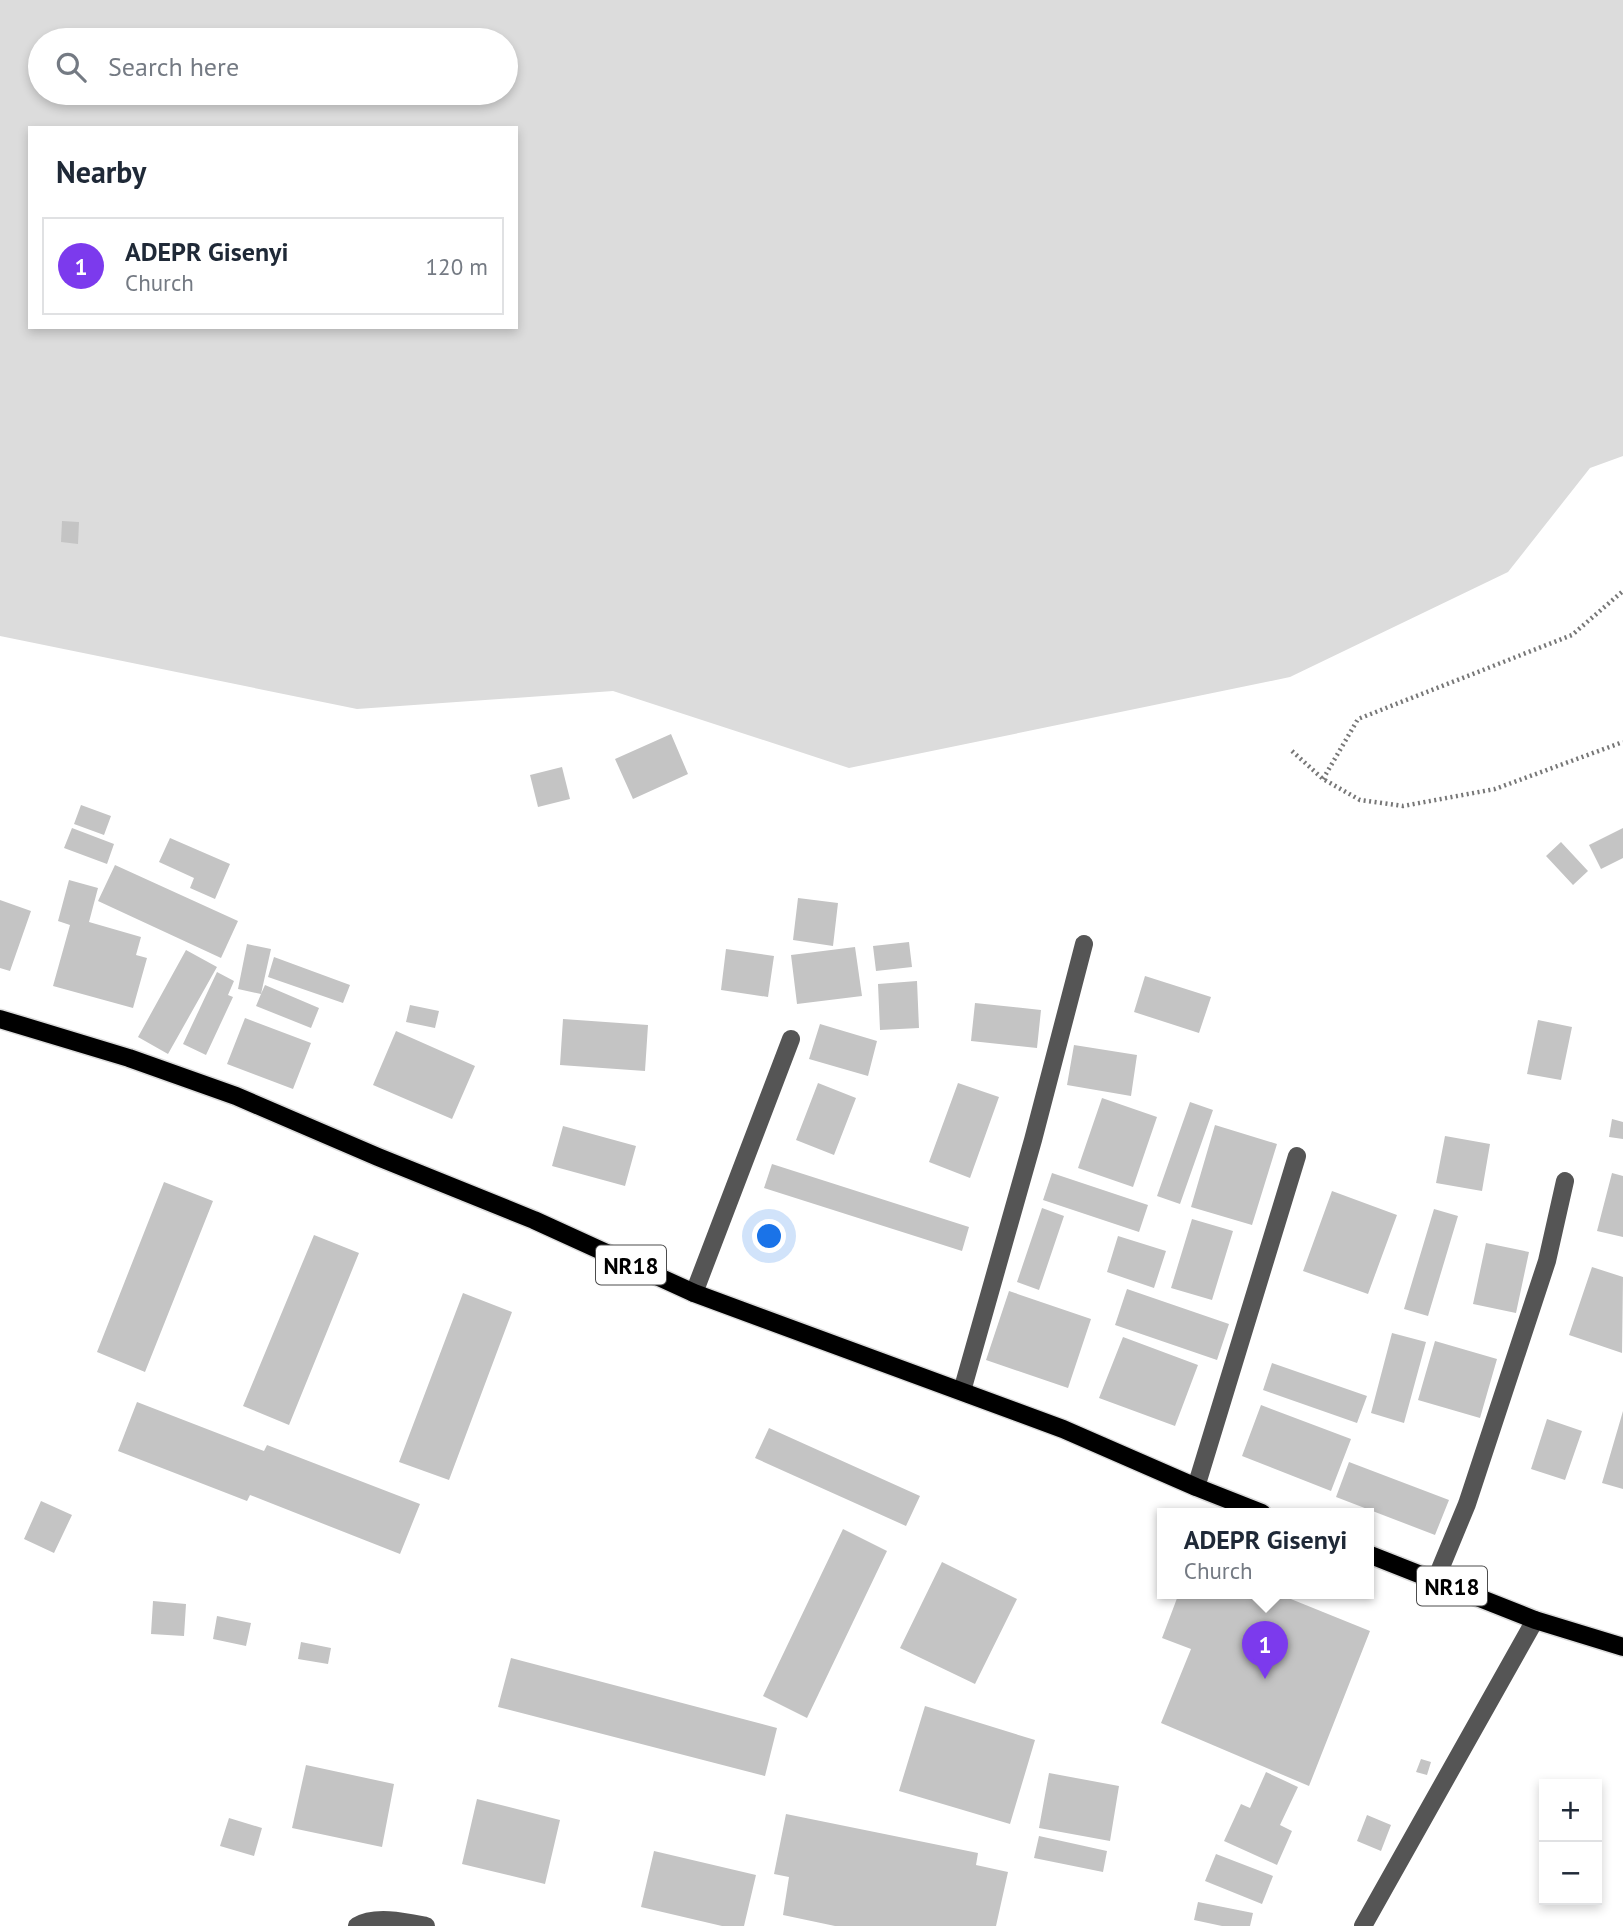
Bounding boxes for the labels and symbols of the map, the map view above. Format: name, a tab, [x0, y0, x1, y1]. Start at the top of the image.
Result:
your location	[752, 1219, 786, 1253]
road number: NR18	[596, 1246, 666, 1284]
road number: NR18	[1417, 1567, 1487, 1606]
pin: 1	[1242, 1621, 1288, 1679]

